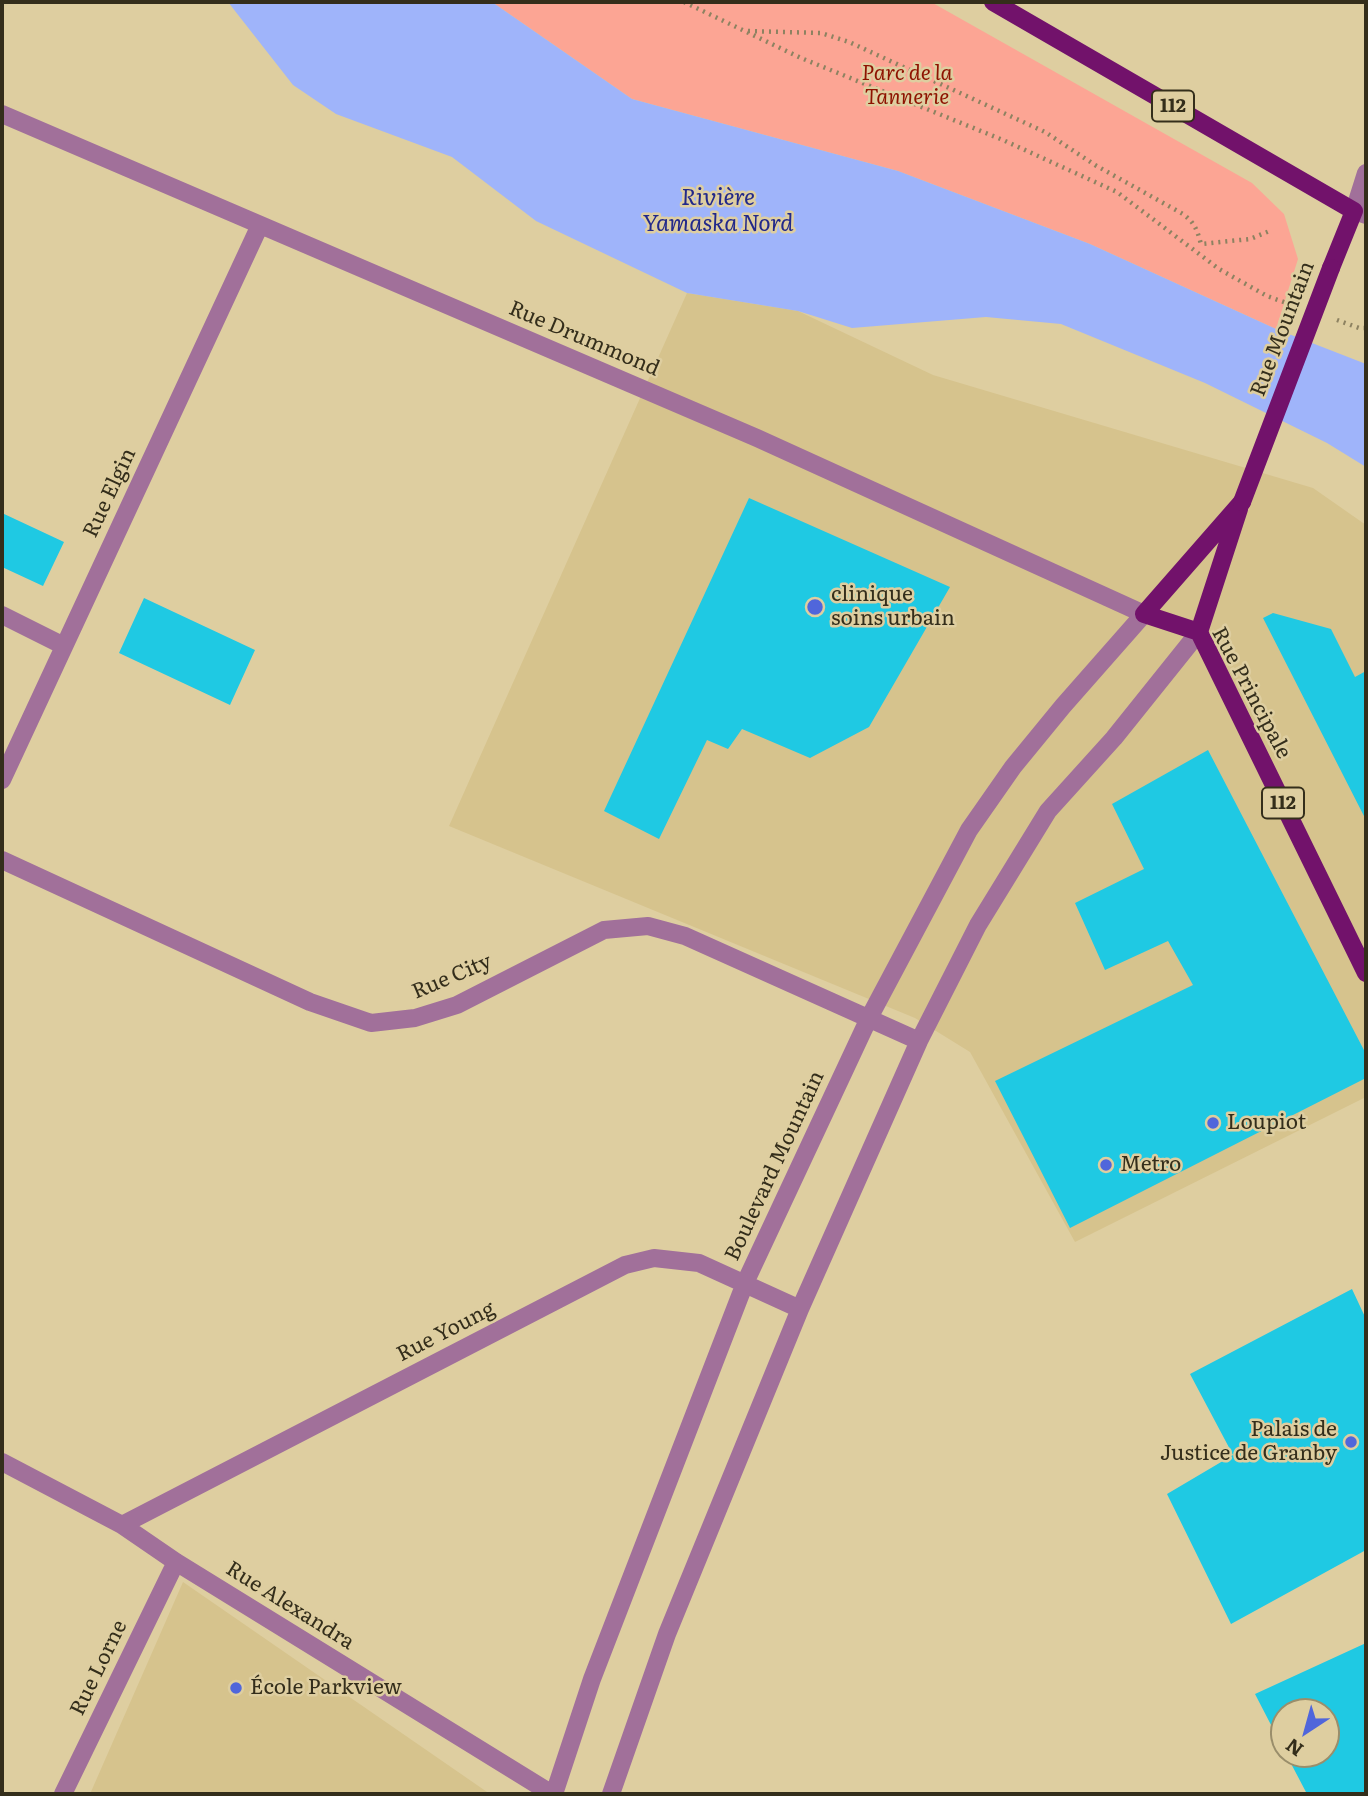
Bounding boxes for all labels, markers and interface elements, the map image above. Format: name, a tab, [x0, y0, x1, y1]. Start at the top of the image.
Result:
park label: Parc de la Tannerie	[862, 61, 952, 111]
road number: 112	[1152, 90, 1194, 122]
water label: Rivière Yamaska Nord	[643, 184, 793, 238]
street label: Rue Mountain	[1246, 258, 1320, 400]
street label: Rue Drummond	[505, 296, 663, 382]
street label: Rue Elgin	[78, 444, 142, 542]
place label: clinique soins urbain	[831, 582, 955, 632]
marker: clinique soins urbain	[805, 597, 825, 617]
street label: Rue Principale	[1206, 623, 1296, 763]
road number: 112	[1262, 788, 1304, 818]
street label: Rue City	[408, 949, 496, 1005]
street label: Boulevard Mountain	[720, 1067, 830, 1265]
place label: Loupiot	[1227, 1110, 1306, 1136]
marker: Loupiot	[1205, 1115, 1221, 1131]
place label: Metro	[1120, 1152, 1181, 1178]
marker: Metro	[1098, 1157, 1114, 1173]
street label: Rue Young	[393, 1297, 499, 1367]
place label: Palais de Justice de Granby	[1160, 1417, 1337, 1467]
marker: Palais de Justice de Granby	[1343, 1434, 1359, 1450]
street label: Rue Alexandra	[221, 1556, 359, 1656]
street label: Rue Lorne	[65, 1616, 133, 1720]
place label: École Parkview	[250, 1675, 402, 1701]
marker: École Parkview	[228, 1680, 244, 1696]
north arrow	[1270, 1698, 1340, 1768]
text: N	[1279, 1732, 1309, 1764]

